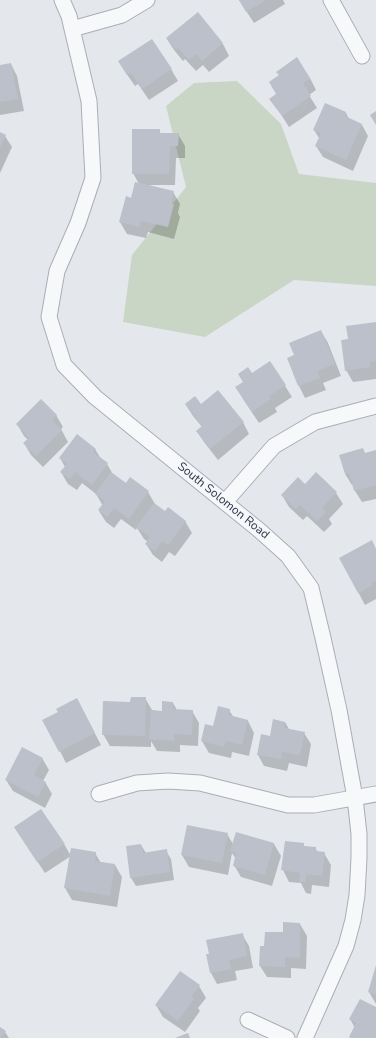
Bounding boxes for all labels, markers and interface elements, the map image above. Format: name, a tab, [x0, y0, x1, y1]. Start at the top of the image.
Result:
street label: South Solomon Road	[174, 460, 272, 542]

